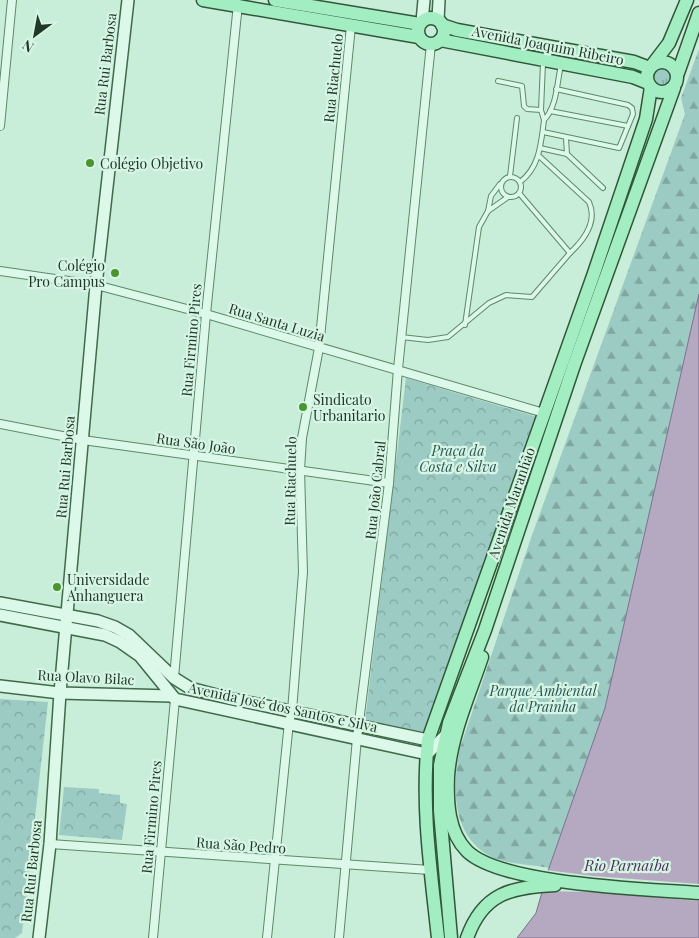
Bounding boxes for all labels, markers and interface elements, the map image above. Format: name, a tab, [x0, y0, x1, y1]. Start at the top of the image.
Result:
north arrow	[10, 10, 60, 60]
street label: Rua Rui Barbosa	[89, 12, 121, 116]
street label: Avenida Joaquim Ribeiro	[469, 21, 626, 69]
street label: Rua Riachuelo	[319, 32, 347, 123]
text: N	[19, 36, 37, 57]
place label: Colégio Objetivo	[100, 154, 204, 173]
marker: Colégio Objetivo	[84, 157, 96, 169]
place label: Colégio Pro Campus	[28, 256, 105, 291]
marker: Colégio Pro Campus	[109, 267, 121, 279]
street label: Rua Firmino Pires	[177, 283, 205, 397]
street label: Rua Santa Luzia	[227, 298, 327, 346]
place label: Sindicato Urbanitario	[313, 390, 386, 425]
marker: Sindicato Urbanitario	[297, 401, 309, 413]
street label: Rua Rui Barbosa	[51, 415, 79, 519]
street label: Rua São João	[155, 428, 237, 458]
street label: Rua Riachuelo	[280, 436, 300, 526]
street label: Rua João Cabral	[360, 440, 390, 540]
park label: Praça da Costa e Silva	[419, 441, 497, 476]
street label: Avenida Maranhão	[483, 444, 539, 562]
place label: Universidade Anhanguera	[66, 570, 150, 605]
marker: Universidade Anhanguera	[51, 581, 63, 593]
street label: Rua Olavo Bilac	[37, 665, 135, 689]
street label: Avenida José dos Santos e Silva	[186, 677, 379, 736]
park label: Parque Ambiental da Prainha	[488, 681, 598, 716]
street label: Rua Firmino Pires	[137, 760, 165, 874]
street label: Rua Rui Barbosa	[16, 819, 46, 923]
street label: Rua São Pedro	[195, 832, 287, 858]
water label: Rio Parnaíba	[583, 855, 670, 875]

